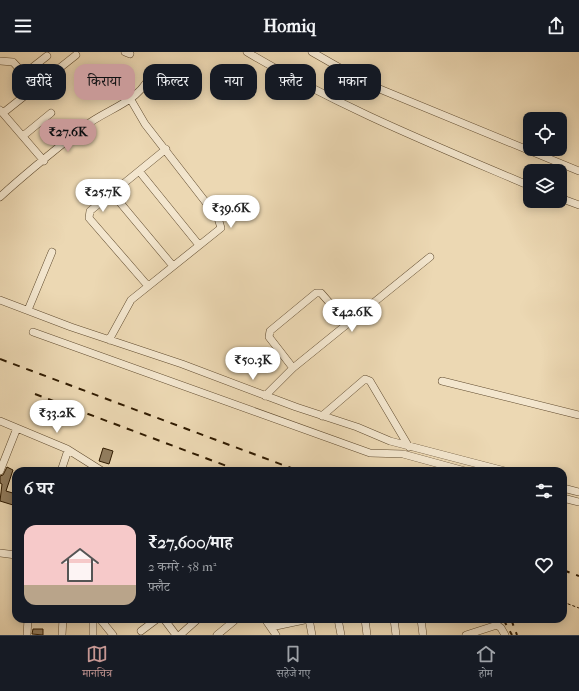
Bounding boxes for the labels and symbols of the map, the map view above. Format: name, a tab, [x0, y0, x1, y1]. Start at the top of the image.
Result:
pin: ₹27.6K	[35, 119, 101, 153]
pin: ₹25.7K	[70, 179, 136, 213]
pin: ₹39.6K	[198, 195, 264, 229]
pin: ₹42.6K	[319, 299, 385, 333]
pin: ₹50.3K	[220, 347, 286, 381]
pin: ₹33.2K	[24, 400, 90, 434]

